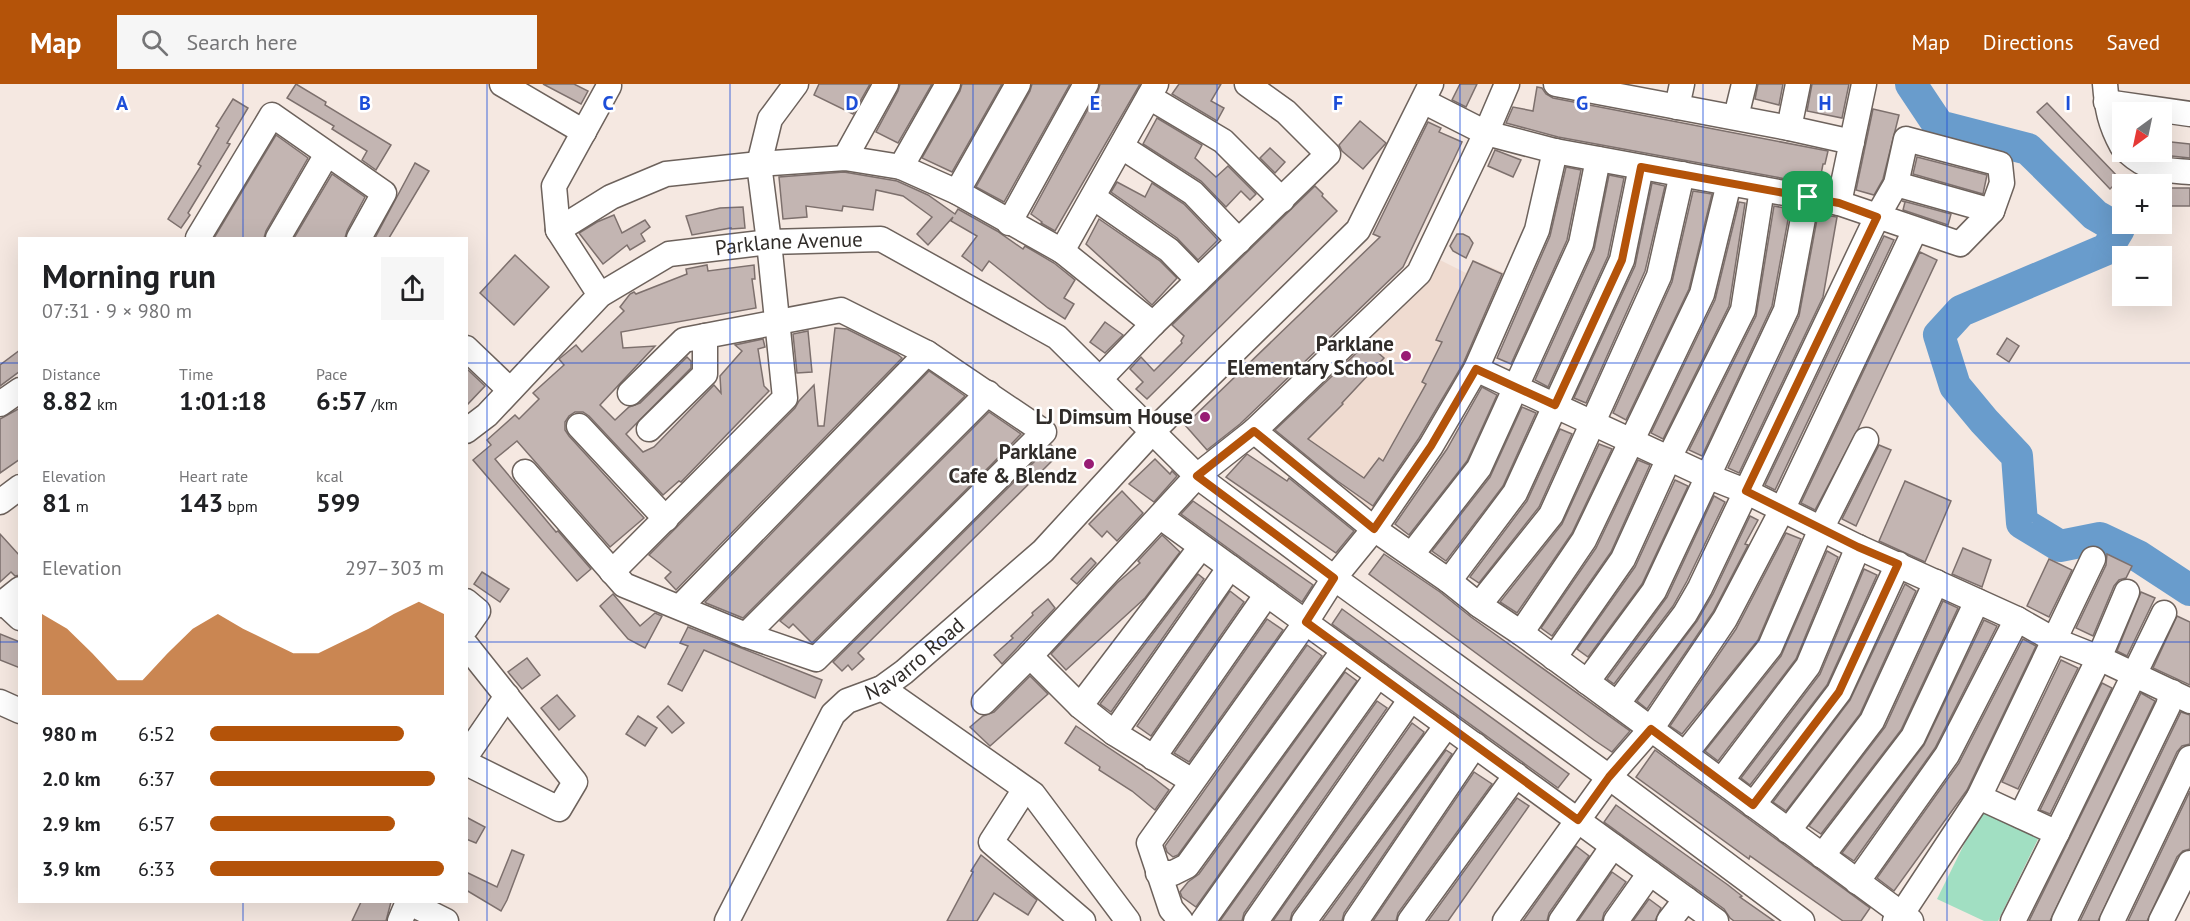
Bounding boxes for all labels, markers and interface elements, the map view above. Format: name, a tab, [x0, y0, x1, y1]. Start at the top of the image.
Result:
search box	[117, 15, 537, 69]
text: Map	[30, 24, 81, 61]
icon: search	[138, 26, 171, 59]
text: Search here	[186, 28, 297, 56]
text: Map	[1911, 29, 1950, 56]
text: Directions	[1983, 29, 2074, 56]
text: Saved	[2107, 29, 2160, 56]
text: A	[116, 90, 129, 116]
text: B	[359, 90, 371, 116]
text: C	[602, 90, 614, 116]
text: D	[846, 90, 859, 116]
text: E	[1090, 90, 1100, 116]
text: F	[1333, 90, 1343, 116]
text: G	[1576, 90, 1588, 116]
text: H	[1818, 90, 1832, 116]
text: I	[2065, 90, 2071, 116]
north arrow	[2112, 102, 2172, 162]
map controls	[2112, 102, 2172, 306]
pin	[1782, 171, 1833, 222]
button: +	[2112, 174, 2172, 234]
icon: arrive	[1791, 180, 1824, 213]
street label: Parklane Avenue	[714, 225, 863, 261]
button: −	[2112, 246, 2172, 306]
text: Morning run	[42, 254, 216, 297]
button: share	[381, 257, 444, 320]
text: 07:31 · 9 × 980 m	[42, 298, 192, 324]
place label: Parklane Elementary School	[1227, 330, 1395, 381]
marker: Parklane Elementary School	[1399, 349, 1413, 363]
text: Distance	[42, 364, 101, 384]
text: Time	[179, 364, 213, 384]
text: Pace	[316, 364, 347, 384]
text: 8.82	[42, 384, 93, 417]
text: 1:01:18	[179, 384, 267, 417]
text: 6:57	[316, 384, 367, 417]
text: km	[93, 394, 118, 414]
text: /km	[367, 394, 398, 414]
place label: LJ Dimsum House	[1036, 403, 1193, 430]
marker: LJ Dimsum House	[1198, 410, 1212, 424]
place label: Parklane Cafe & Blendz	[948, 438, 1077, 489]
marker: Parklane Cafe & Blendz	[1082, 457, 1096, 471]
text: Elevation	[42, 466, 106, 486]
text: Heart rate	[179, 466, 248, 486]
text: kcal	[316, 466, 343, 486]
text: 81	[42, 486, 71, 519]
text: 143	[179, 486, 223, 519]
text: 599	[316, 486, 360, 519]
text: m	[71, 496, 89, 516]
text: bpm	[223, 496, 258, 516]
text: Elevation	[42, 555, 122, 581]
text: 297–303 m	[345, 555, 444, 581]
street label: Navarro Road	[861, 611, 970, 706]
text: 980 m	[42, 721, 97, 747]
text: 6:52	[138, 721, 175, 747]
text: 2.0 km	[42, 766, 101, 792]
text: 6:37	[138, 766, 175, 792]
text: 2.9 km	[42, 811, 101, 837]
text: 6:57	[138, 811, 175, 837]
text: 3.9 km	[42, 856, 101, 882]
text: 6:33	[138, 856, 175, 882]

